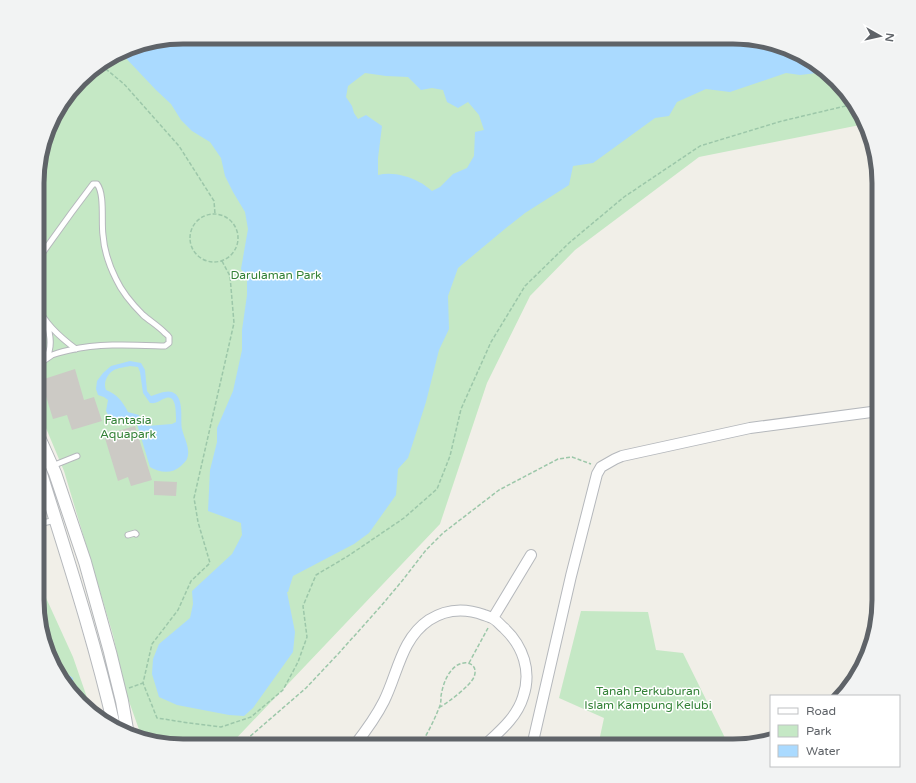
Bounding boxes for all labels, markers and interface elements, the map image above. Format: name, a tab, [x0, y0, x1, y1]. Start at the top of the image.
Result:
north arrow	[860, 16, 900, 56]
text: N	[882, 32, 896, 43]
park label: Darulaman Park	[230, 268, 322, 282]
park label: Fantasia Aquapark	[100, 413, 156, 441]
park label: Tanah Perkuburan Islam Kampung Kelubi	[584, 684, 712, 712]
legend	[770, 695, 900, 767]
text: Road	[806, 704, 836, 718]
text: Park	[806, 724, 832, 738]
text: Water	[806, 744, 841, 758]

